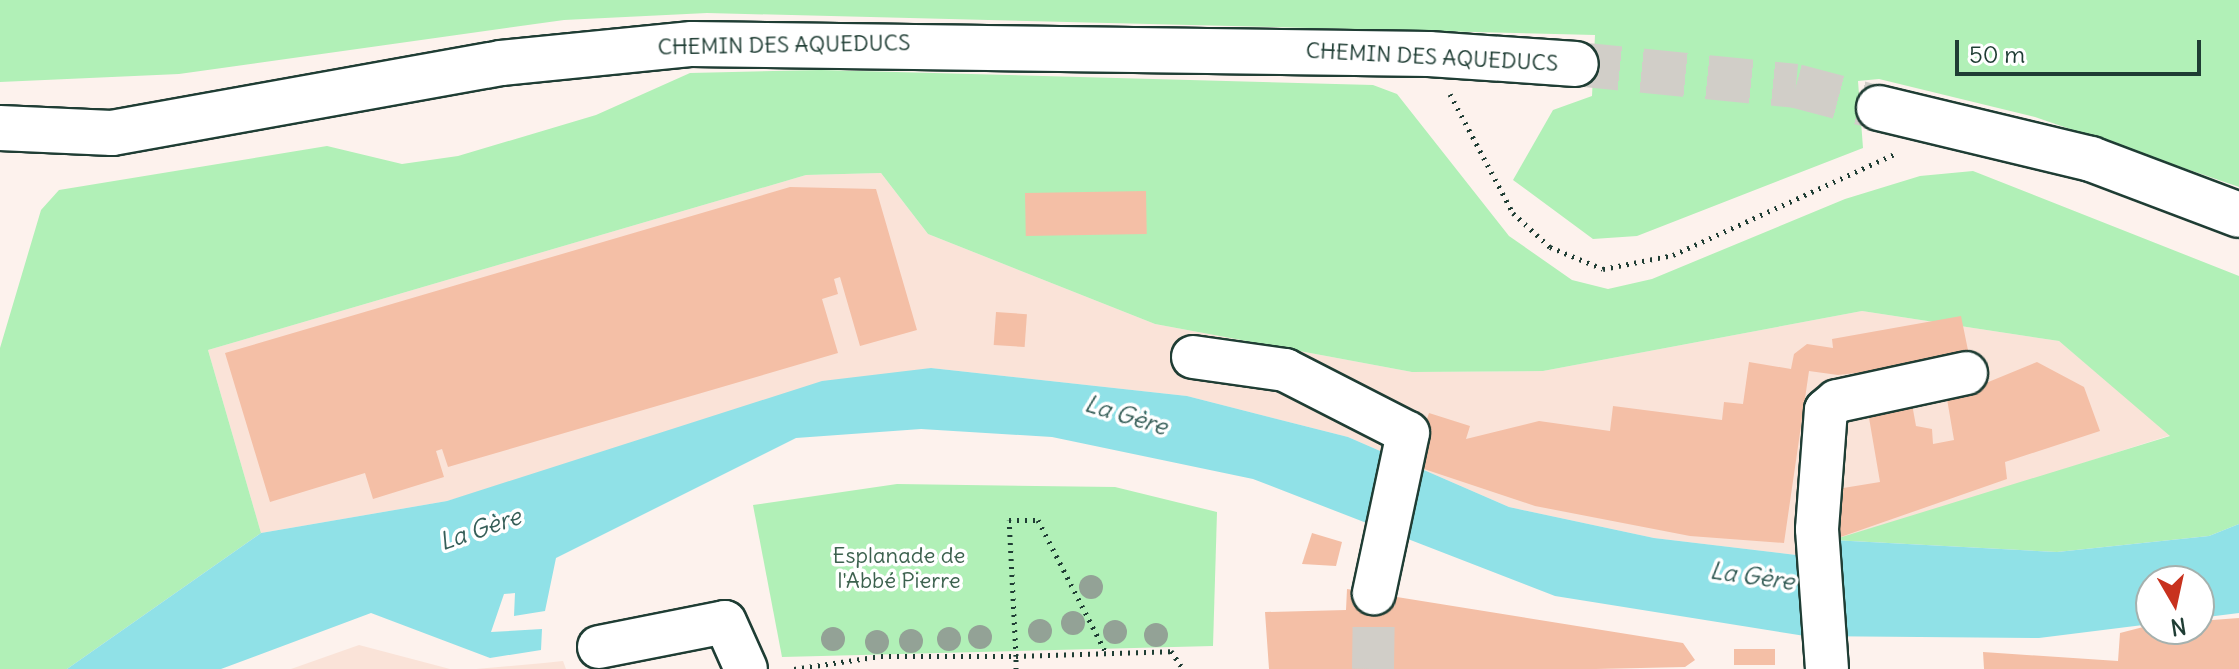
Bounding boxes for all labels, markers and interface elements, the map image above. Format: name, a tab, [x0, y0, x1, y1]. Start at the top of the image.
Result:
scale bar	[1959, 24, 2205, 74]
street label: CHEMIN DES AQUEDUCS	[657, 30, 911, 60]
street label: CHEMIN DES AQUEDUCS	[1305, 37, 1559, 77]
text: 50 m	[1969, 39, 2025, 69]
water label: La Gère	[1081, 389, 1171, 441]
water label: La Gère	[435, 502, 525, 556]
park label: Esplanade de l'Abbé Pierre	[833, 542, 965, 594]
water label: La Gère	[1708, 556, 1796, 596]
north arrow	[2135, 565, 2215, 645]
text: N	[2169, 612, 2188, 642]

